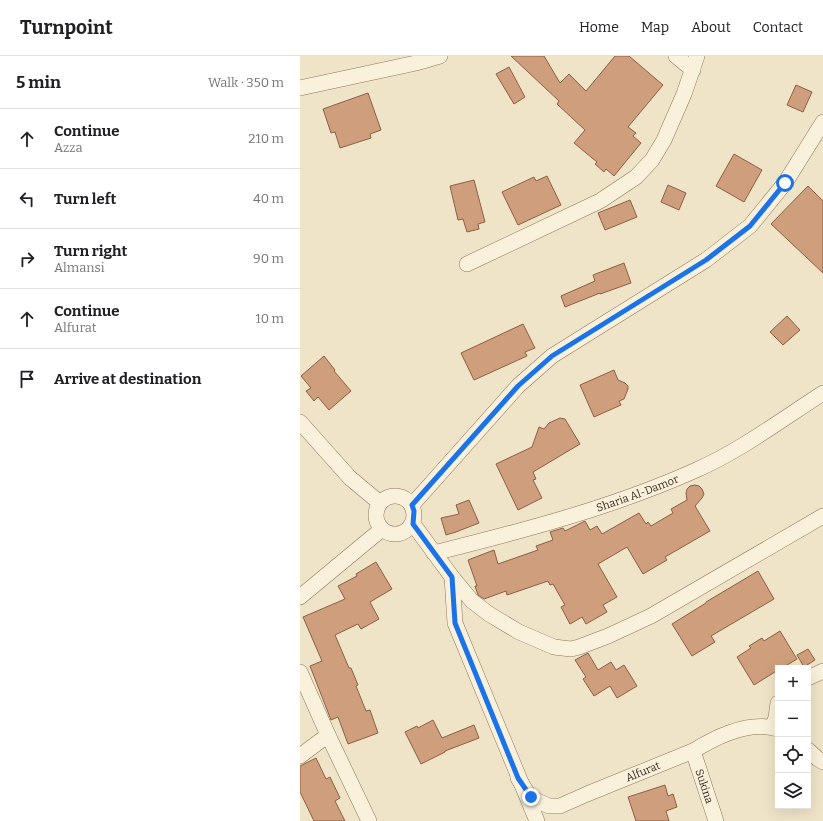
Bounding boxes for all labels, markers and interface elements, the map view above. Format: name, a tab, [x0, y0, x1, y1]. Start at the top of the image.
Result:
text: Turnpoint	[20, 16, 113, 39]
text: Home	[579, 19, 619, 36]
text: Map	[641, 19, 669, 36]
text: About	[691, 19, 731, 36]
text: Contact	[753, 19, 803, 36]
text: 5 min	[16, 72, 61, 93]
text: Walk · 350 m	[208, 75, 284, 90]
text: Continue	[54, 122, 120, 140]
icon: ahead	[16, 128, 38, 150]
text: 210 m	[248, 131, 284, 146]
text: Azza	[54, 140, 83, 155]
route start	[776, 174, 794, 192]
icon: left	[16, 188, 38, 210]
text: Turn left	[54, 190, 116, 208]
text: 40 m	[253, 191, 284, 206]
text: Turn right	[54, 242, 127, 260]
icon: right	[16, 248, 38, 270]
text: 90 m	[253, 251, 284, 266]
text: Almansi	[54, 260, 105, 275]
text: Continue	[54, 302, 120, 320]
icon: ahead	[16, 308, 38, 330]
text: 10 m	[255, 311, 284, 326]
text: Alfurat	[54, 320, 97, 335]
icon: arrive	[16, 368, 38, 390]
text: Arrive at destination	[54, 370, 201, 388]
street label: Sharia Al-Damor	[595, 472, 681, 515]
map controls	[775, 665, 811, 809]
button: +	[775, 665, 811, 701]
button: −	[775, 701, 811, 737]
button: locate	[775, 737, 811, 773]
street label: Alfurat	[624, 759, 662, 785]
street label: Sukina	[692, 767, 716, 805]
button: layers	[775, 773, 811, 809]
route end	[522, 788, 540, 806]

